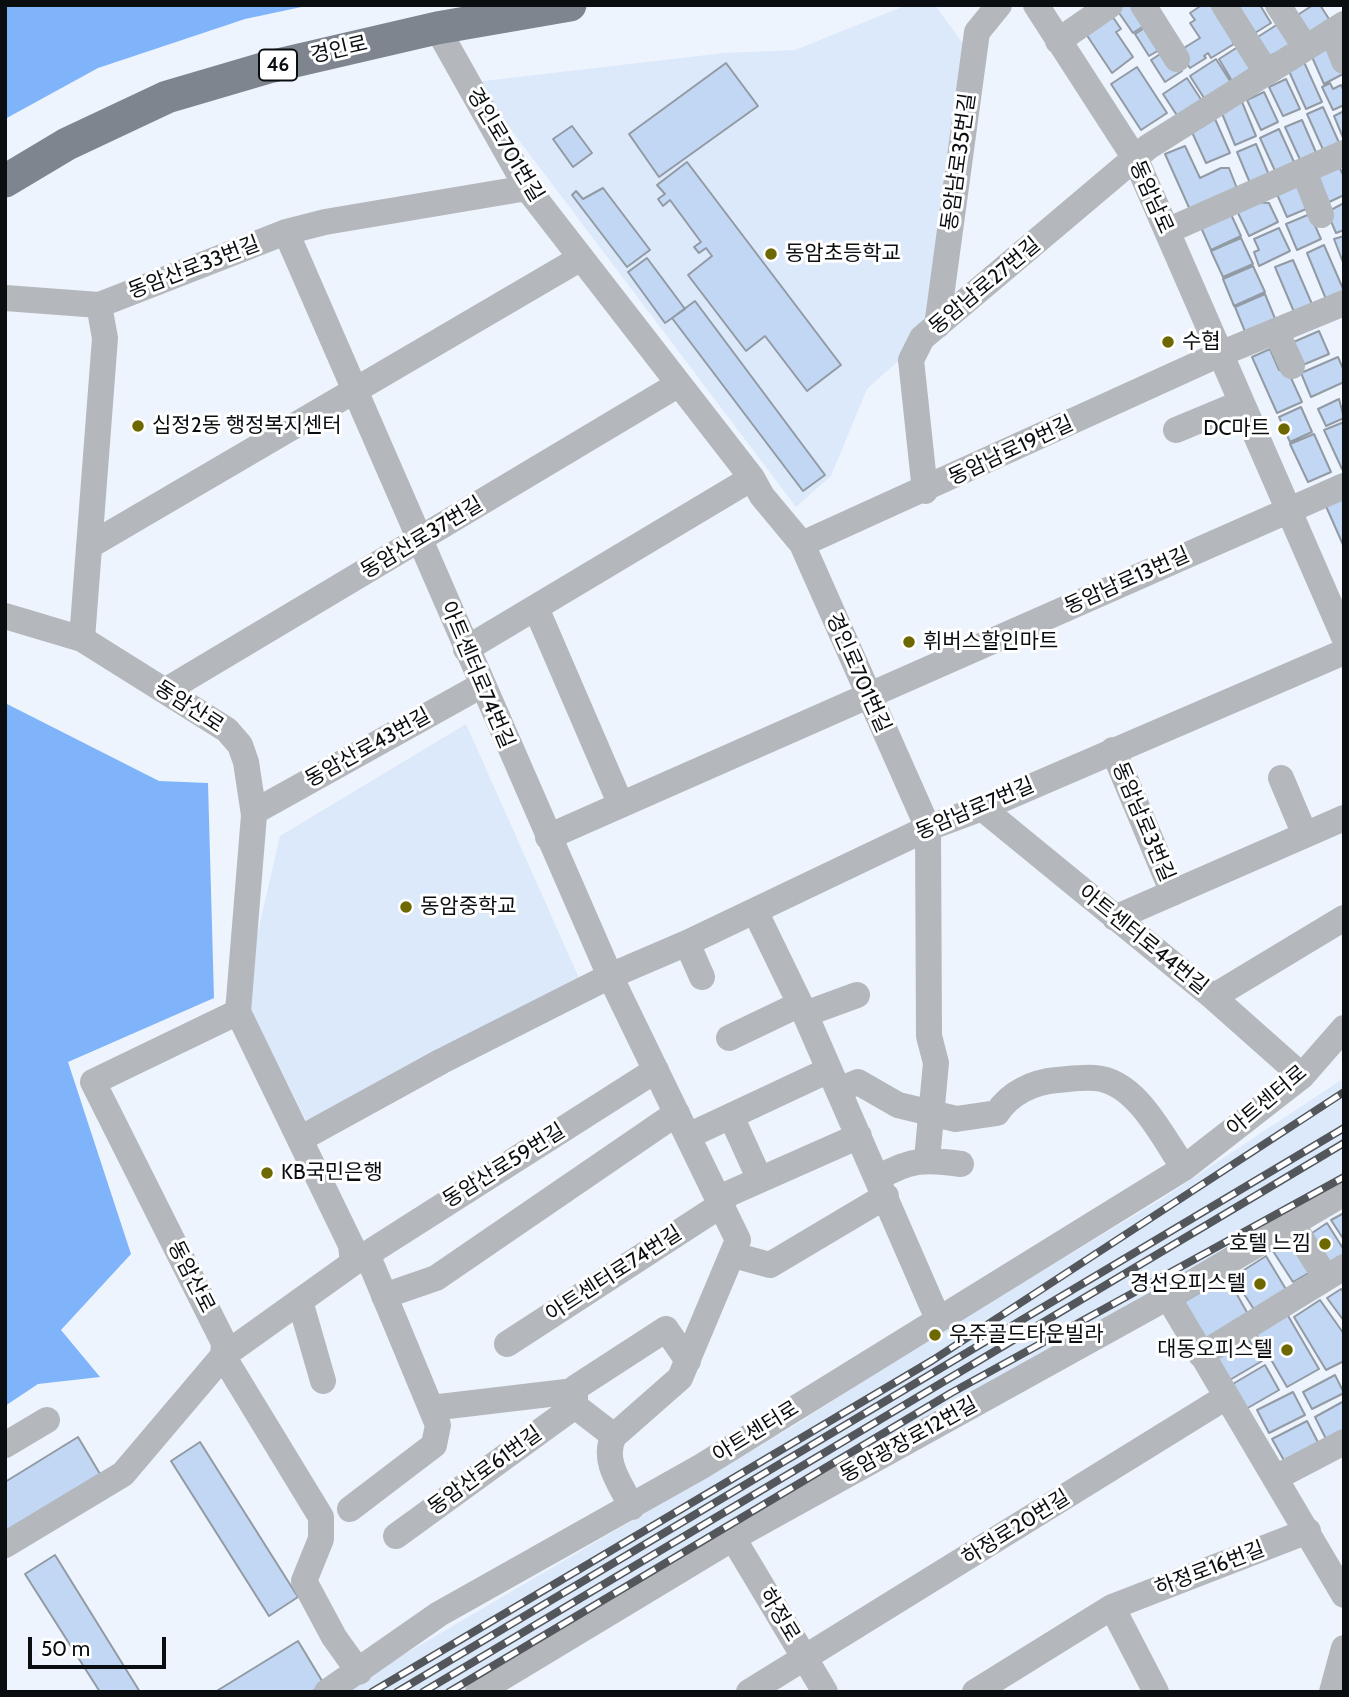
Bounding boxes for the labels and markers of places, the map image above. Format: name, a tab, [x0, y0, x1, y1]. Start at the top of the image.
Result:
place label: 동암초등학교	[785, 241, 901, 267]
marker: 동암초등학교	[763, 246, 779, 262]
place label: 수협	[1182, 329, 1221, 355]
marker: 수협	[1160, 334, 1176, 350]
place label: 십정2동 행정복지센터	[152, 413, 342, 439]
place label: DC마트	[1203, 416, 1270, 442]
marker: 십정2동 행정복지센터	[130, 418, 146, 434]
marker: DC마트	[1276, 421, 1292, 437]
place label: 휘버스할인마트	[923, 629, 1058, 655]
marker: 휘버스할인마트	[901, 634, 917, 650]
place label: 동암중학교	[420, 894, 517, 920]
marker: 동암중학교	[398, 899, 414, 915]
place label: KB국민은행	[281, 1160, 383, 1186]
marker: KB국민은행	[259, 1165, 275, 1181]
place label: 호텔 느낌	[1229, 1231, 1311, 1257]
marker: 호텔 느낌	[1317, 1236, 1333, 1252]
place label: 경선오피스텔	[1130, 1271, 1246, 1297]
marker: 경선오피스텔	[1252, 1276, 1268, 1292]
place label: 우주골드타운빌라	[949, 1322, 1104, 1348]
marker: 우주골드타운빌라	[927, 1327, 943, 1343]
place label: 대동오피스텔	[1157, 1337, 1273, 1363]
marker: 대동오피스텔	[1279, 1342, 1295, 1358]

